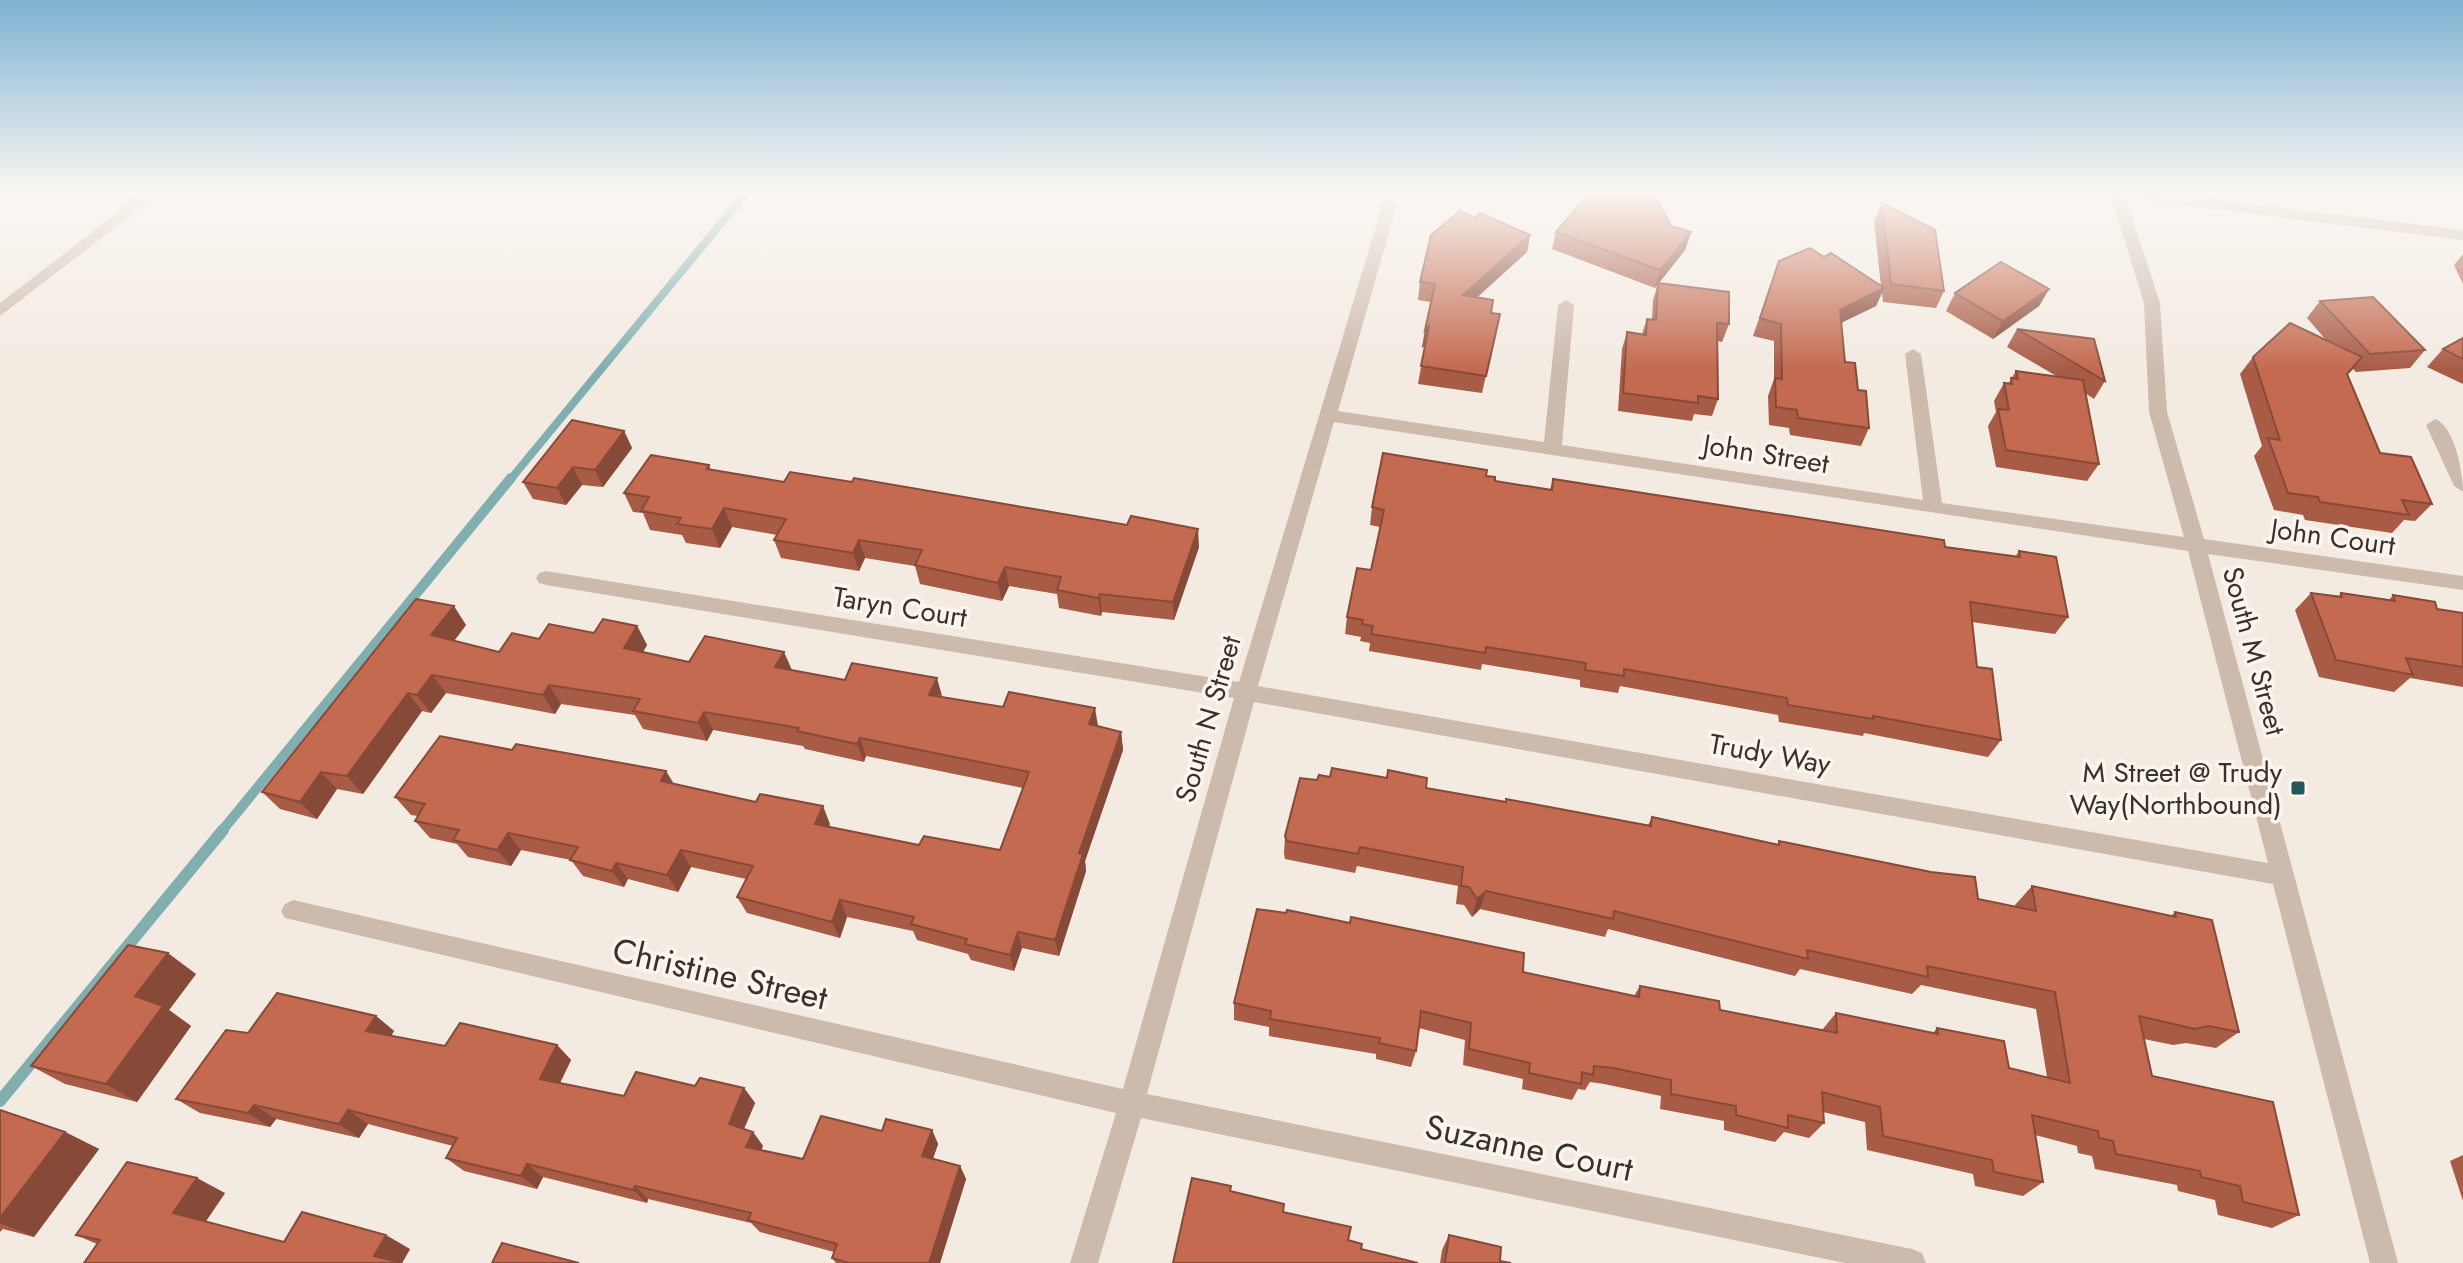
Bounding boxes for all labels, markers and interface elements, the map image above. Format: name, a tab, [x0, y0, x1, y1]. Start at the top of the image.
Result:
street label: John Street	[1696, 423, 1832, 484]
street label: John Court	[2264, 507, 2398, 566]
street label: South M Street	[2212, 562, 2296, 740]
street label: Taryn Court	[830, 576, 970, 638]
street label: South N Street	[1165, 630, 1251, 807]
street label: Trudy Way	[1706, 723, 1834, 785]
place label: M Street @ Trudy Way(Northbound)	[2069, 752, 2283, 825]
marker: M Street @ Trudy Way(Northbound)	[2289, 779, 2307, 797]
street label: Christine Street	[608, 925, 832, 1023]
street label: Suzanne Court	[1421, 1102, 1637, 1194]

